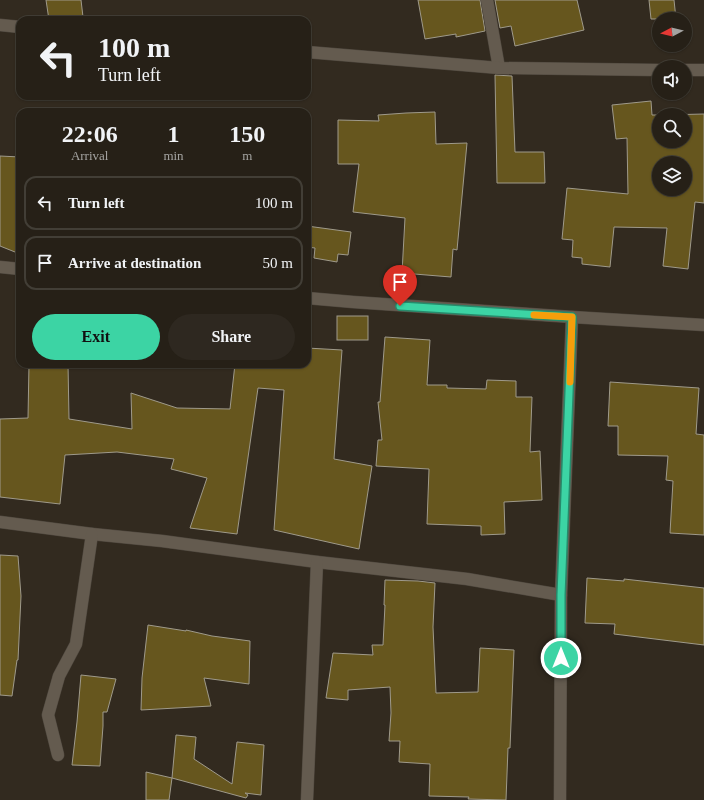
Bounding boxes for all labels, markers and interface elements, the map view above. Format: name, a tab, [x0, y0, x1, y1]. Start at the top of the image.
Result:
north arrow	[652, 12, 692, 52]
map controls	[652, 12, 692, 196]
icon: left	[32, 32, 84, 84]
text: 100 m	[98, 32, 170, 63]
button: sound	[652, 60, 692, 100]
text: Turn left	[98, 65, 161, 85]
button: search	[652, 108, 692, 148]
text: 22:06	[62, 121, 118, 147]
text: 1	[167, 121, 179, 147]
text: 150	[229, 121, 265, 147]
text: Arrival	[71, 148, 108, 163]
text: min	[163, 148, 184, 163]
text: m	[242, 148, 252, 163]
button: layers	[652, 156, 692, 196]
icon: left	[34, 192, 56, 214]
text: Turn left	[68, 195, 125, 211]
text: 100 m	[255, 195, 293, 211]
icon: arrive	[34, 252, 56, 274]
text: Arrive at destination	[68, 255, 201, 271]
text: 50 m	[263, 255, 293, 271]
pin	[383, 265, 417, 306]
icon: arrive	[389, 271, 411, 293]
button: Exit	[32, 314, 160, 360]
button: Share	[168, 314, 295, 360]
position arrow	[540, 637, 582, 679]

